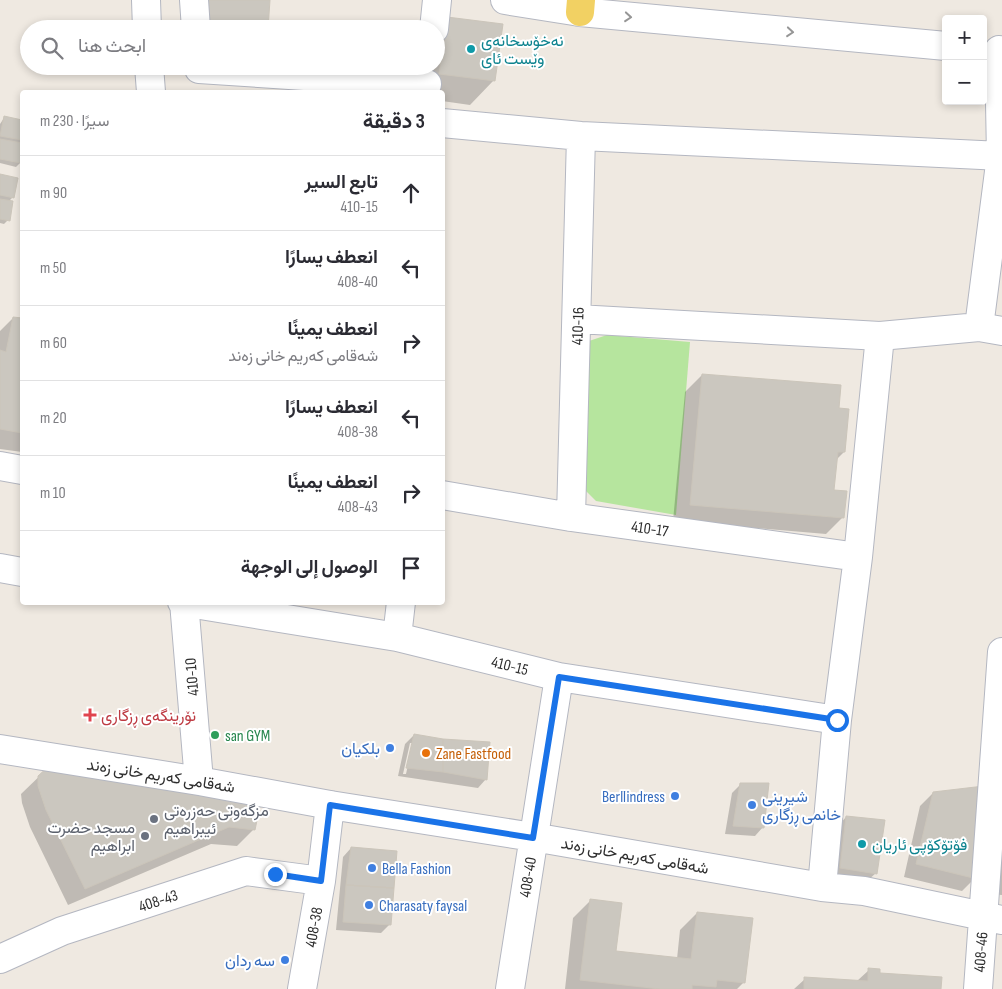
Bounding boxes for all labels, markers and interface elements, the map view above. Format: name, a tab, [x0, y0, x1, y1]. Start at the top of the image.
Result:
one-way arrow	[625, 11, 633, 22]
map controls	[942, 15, 987, 105]
button: +	[942, 15, 987, 60]
search box	[20, 20, 445, 75]
one-way arrow	[786, 26, 794, 37]
place label: نەخۆسخانەی وێست ئای	[481, 32, 564, 69]
icon: search	[38, 34, 66, 62]
text: ابحث هنا	[78, 35, 146, 58]
marker: نەخۆسخانەی وێست ئای	[465, 43, 477, 55]
button: −	[942, 60, 987, 105]
text: 3 دقيقة	[363, 109, 425, 134]
text: سيرًا · 230 m	[40, 112, 109, 131]
text: تابع السير	[304, 171, 378, 194]
icon: ahead	[397, 179, 425, 207]
text: 90 m	[40, 184, 67, 203]
text: 410-15	[341, 198, 378, 217]
text: انعطف يسارًا	[285, 246, 378, 269]
icon: left	[397, 254, 425, 282]
text: 50 m	[40, 259, 66, 278]
text: 408-40	[337, 273, 378, 292]
street label: 410-16	[568, 307, 589, 345]
text: انعطف يمينًا	[287, 318, 378, 341]
icon: right	[397, 329, 425, 357]
text: 60 m	[40, 334, 67, 353]
text: شەقامی کەریم خانی زەند	[228, 347, 378, 366]
text: انعطف يسارًا	[285, 396, 378, 419]
icon: left	[397, 404, 425, 432]
text: 20 m	[40, 409, 67, 428]
text: 408-38	[338, 423, 378, 442]
text: انعطف يمينًا	[287, 471, 378, 494]
icon: right	[397, 479, 425, 507]
text: 10 m	[40, 484, 66, 503]
text: 408-43	[338, 498, 378, 517]
street label: 410-17	[630, 517, 670, 542]
icon: arrive	[397, 554, 425, 582]
text: الوصول إلى الوجهة	[241, 556, 378, 579]
street label: 410-15	[489, 653, 530, 680]
street label: 410-10	[181, 657, 204, 697]
place label: نۆرینگەی ڕزگاری	[101, 707, 196, 728]
marker: نۆرینگەی ڕزگاری	[83, 708, 97, 722]
route start	[826, 709, 849, 732]
place label: san GYM	[225, 727, 270, 746]
marker: san GYM	[209, 729, 221, 741]
place label: بلکیان	[341, 740, 380, 759]
marker: بلکیان	[384, 742, 396, 754]
place label: Zane Fastfood	[436, 745, 511, 764]
marker: Zane Fastfood	[420, 747, 432, 759]
street label: شەقامی کەریم خانی زەند	[85, 755, 236, 798]
place label: Berllindress	[602, 788, 665, 807]
place label: شیرینی خانمی ڕزگاری	[762, 788, 841, 827]
marker: Berllindress	[669, 790, 681, 802]
marker: شیرینی خانمی ڕزگاری	[746, 799, 758, 811]
place label: مزگەوتی حەزرەتی ئیبراهیم	[164, 802, 269, 839]
marker: مزگەوتی حەزرەتی ئیبراهیم	[148, 813, 160, 825]
place label: مسجد حضرت ابراهیم	[48, 819, 135, 856]
marker: مسجد حضرت ابراهیم	[139, 830, 151, 842]
street label: شەقامی کەریم خانی زەند	[559, 834, 710, 879]
place label: فۆتۆکۆپی ئاریان	[872, 836, 967, 856]
marker: فۆتۆکۆپی ئاریان	[856, 838, 868, 850]
street label: 408-40	[516, 856, 541, 899]
place label: Bella Fashion	[382, 860, 451, 879]
marker: Bella Fashion	[366, 862, 378, 874]
route end	[264, 863, 287, 886]
street label: 408-43	[136, 886, 181, 917]
place label: Charasaty faysal	[379, 897, 467, 916]
marker: Charasaty faysal	[363, 899, 375, 911]
street label: 408-38	[302, 906, 327, 949]
street label: 408-46	[971, 931, 992, 973]
place label: سه ردان	[225, 952, 275, 971]
marker: سه ردان	[279, 954, 291, 966]

